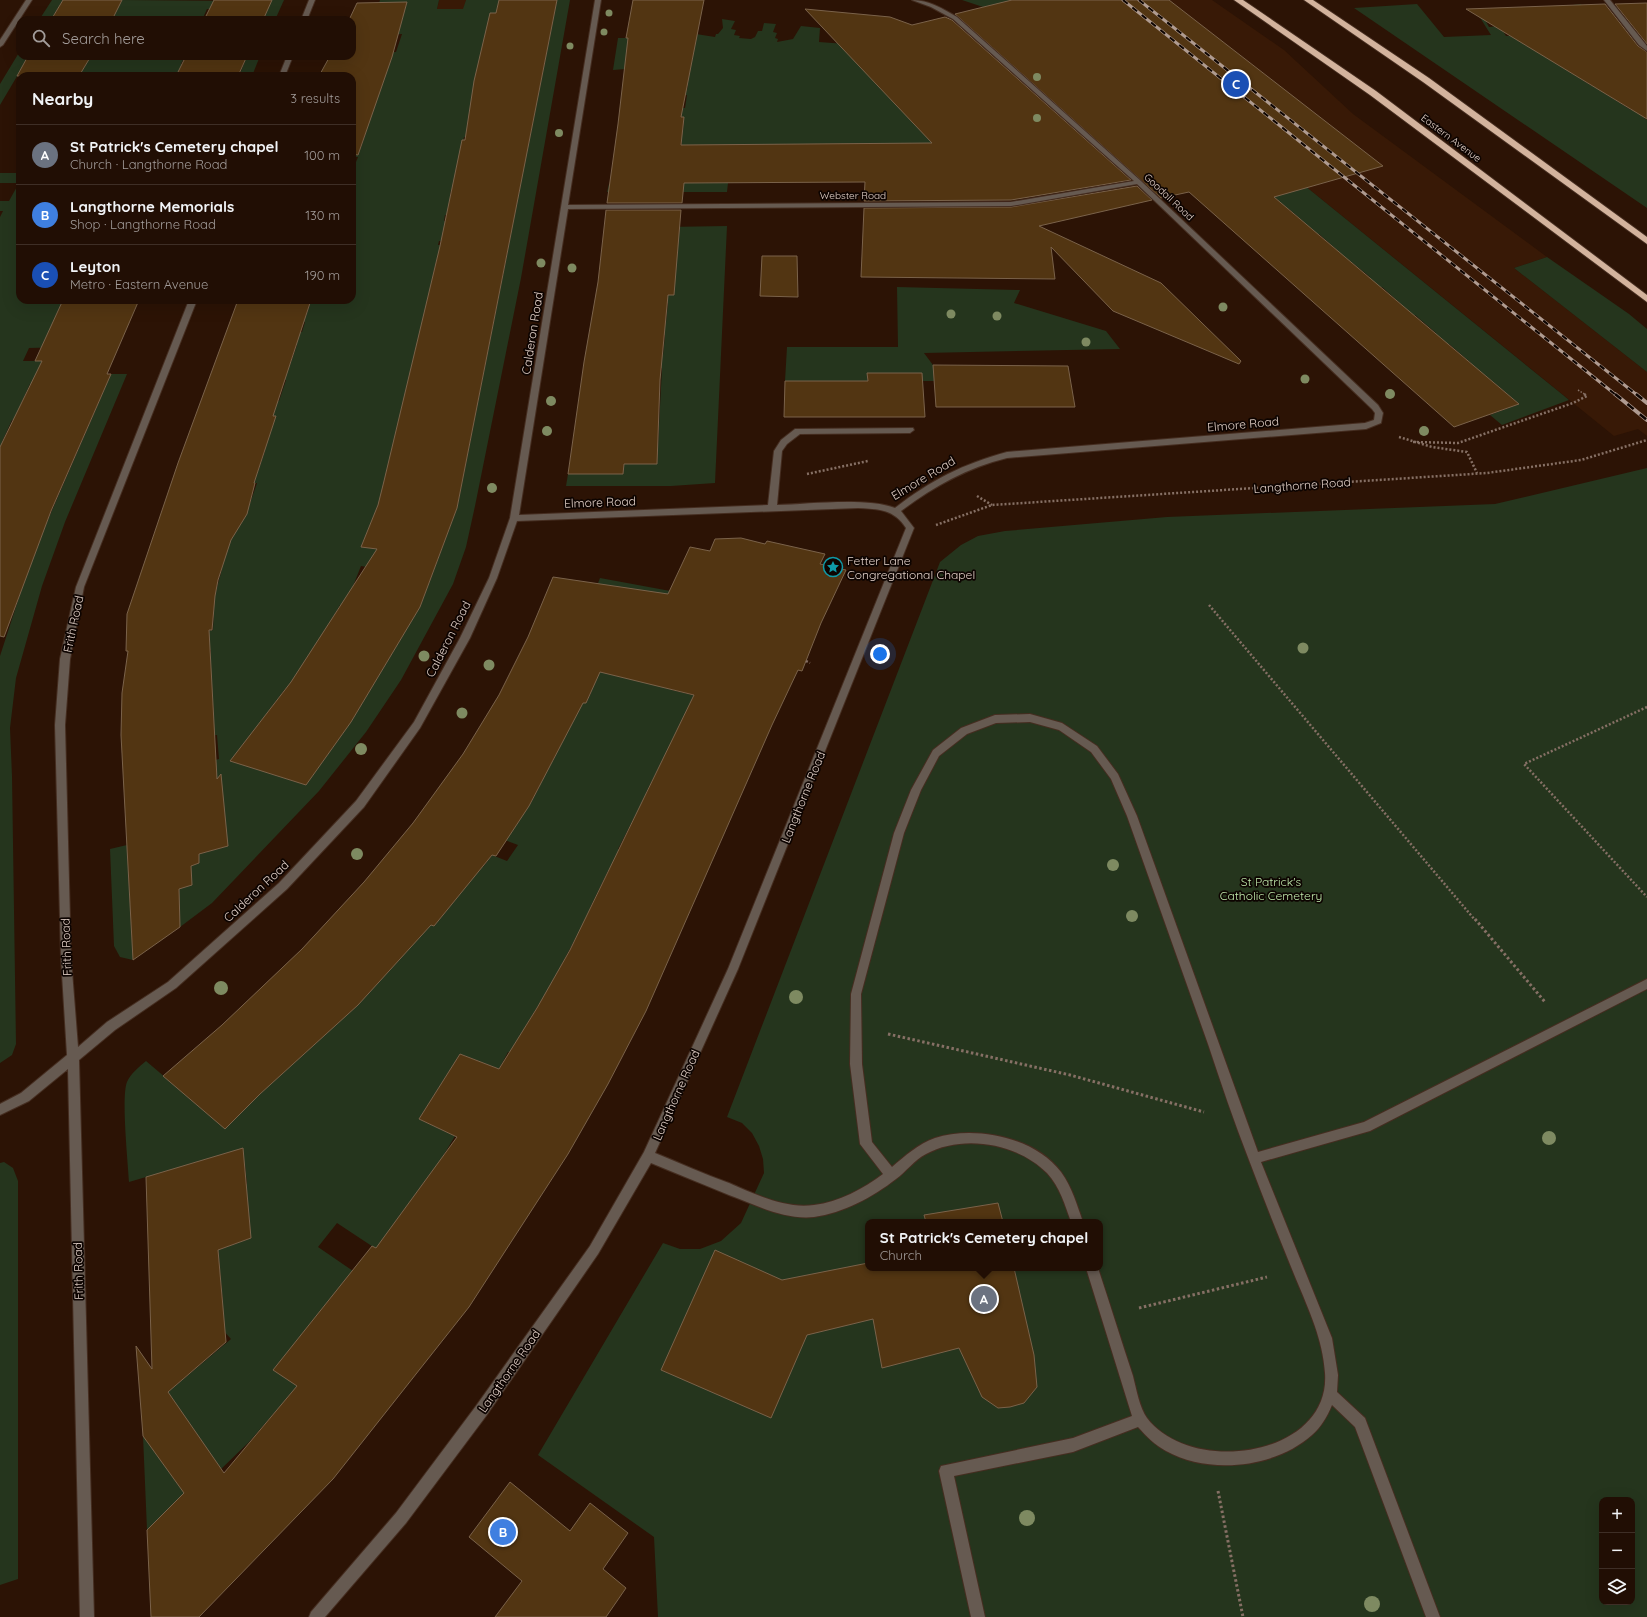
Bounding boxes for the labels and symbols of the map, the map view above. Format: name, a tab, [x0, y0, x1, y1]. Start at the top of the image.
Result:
pin: C	[1223, 69, 1249, 99]
street label: Eastern Avenue	[1418, 111, 1484, 165]
street label: Goodall Road	[1141, 171, 1197, 223]
street label: Webster Road	[820, 189, 886, 202]
street label: Calderon Road	[518, 291, 546, 375]
street label: Elmore Road	[1207, 413, 1279, 435]
street label: Elmore Road	[888, 453, 958, 503]
street label: Langthorne Road	[1253, 474, 1351, 496]
street label: Elmore Road	[564, 493, 636, 511]
place label: Fetter Lane Congregational Chapel	[847, 553, 975, 582]
place icon: Fetter Lane Congregational Chapel	[822, 556, 844, 578]
street label: Frith Road	[60, 594, 86, 654]
street label: Calderon Road	[422, 598, 474, 680]
your location	[870, 644, 890, 664]
street label: Langthorne Road	[778, 749, 828, 845]
street label: Calderon Road	[220, 857, 292, 925]
park label: St Patrick's Catholic Cemetery	[1220, 874, 1322, 903]
street label: Frith Road	[57, 918, 75, 976]
street label: Langthorne Road	[649, 1047, 703, 1143]
street label: Frith Road	[70, 1242, 86, 1300]
pin: A	[971, 1284, 997, 1314]
street label: Langthorne Road	[475, 1327, 543, 1415]
pin: B	[490, 1517, 516, 1547]

